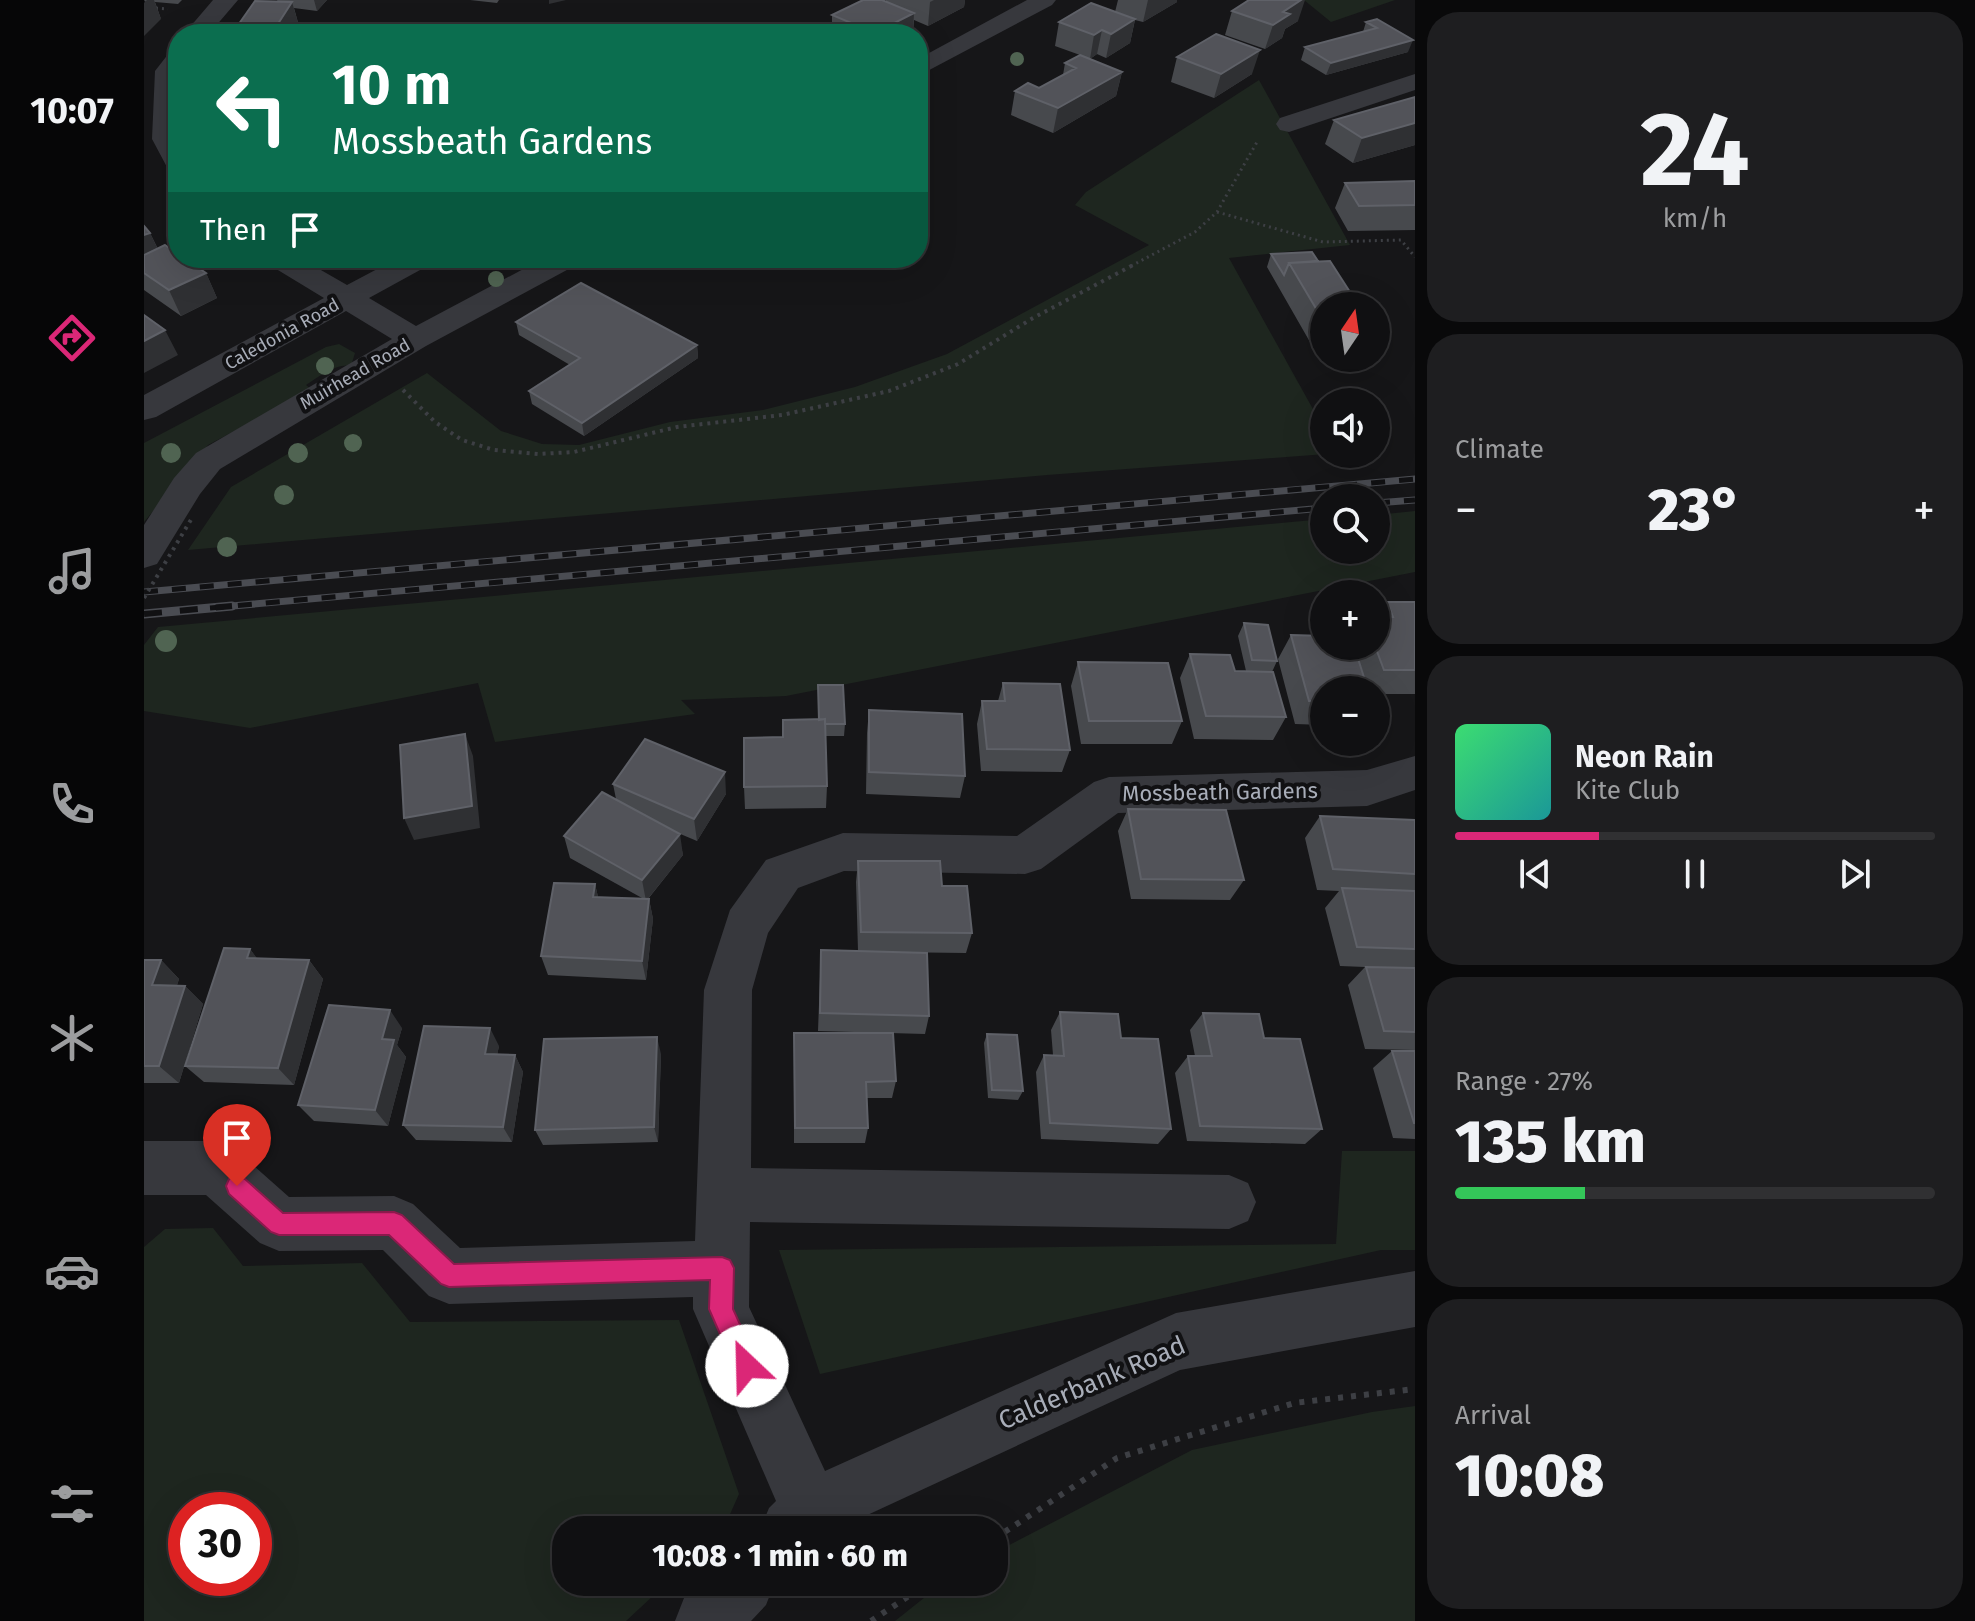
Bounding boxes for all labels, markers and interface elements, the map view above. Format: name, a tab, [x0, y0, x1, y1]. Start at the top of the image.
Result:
text: 10 m	[332, 52, 451, 119]
icon: left	[200, 56, 304, 160]
text: 24	[1640, 88, 1750, 213]
text: 10:07	[30, 89, 114, 133]
text: Mossbeath Gardens	[332, 120, 652, 164]
text: km/h	[1663, 203, 1727, 234]
icon: arrive	[283, 208, 327, 252]
text: Then	[200, 212, 267, 248]
north arrow	[1310, 292, 1390, 372]
map controls	[1310, 292, 1390, 756]
street label: Caledonia Road	[221, 293, 343, 375]
icon: directions	[44, 310, 100, 366]
street label: Muirhead Road	[296, 334, 414, 414]
button: sound	[1310, 388, 1390, 468]
text: Climate	[1455, 434, 1544, 465]
text: 23°	[1648, 474, 1742, 546]
button: search	[1310, 484, 1390, 564]
text: −	[1455, 484, 1477, 537]
text: +	[1913, 484, 1935, 537]
icon: music	[44, 543, 100, 599]
button: +	[1310, 580, 1390, 660]
button: −	[1310, 676, 1390, 756]
text: Neon Rain	[1575, 739, 1714, 775]
text: Kite Club	[1575, 775, 1680, 806]
icon: phone	[44, 776, 100, 832]
street label: Mossbeath Gardens	[1122, 777, 1318, 807]
icon: previous	[1513, 852, 1557, 896]
icon: pause	[1673, 852, 1717, 896]
icon: next	[1833, 852, 1877, 896]
icon: climate	[44, 1010, 100, 1066]
text: Range · 27%	[1455, 1066, 1593, 1097]
pin	[203, 1104, 271, 1186]
text: 135 km	[1455, 1106, 1646, 1178]
icon: arrive	[215, 1116, 259, 1160]
icon: car	[44, 1243, 100, 1299]
position arrow	[705, 1324, 789, 1408]
street label: Calderbank Road	[994, 1330, 1190, 1436]
text: Arrival	[1455, 1400, 1531, 1431]
text: 10:08	[1455, 1440, 1604, 1512]
icon: filters	[44, 1476, 100, 1532]
speed limit sign: 30	[168, 1492, 272, 1596]
text: 10:08 · 1 min · 60 m	[652, 1538, 908, 1574]

